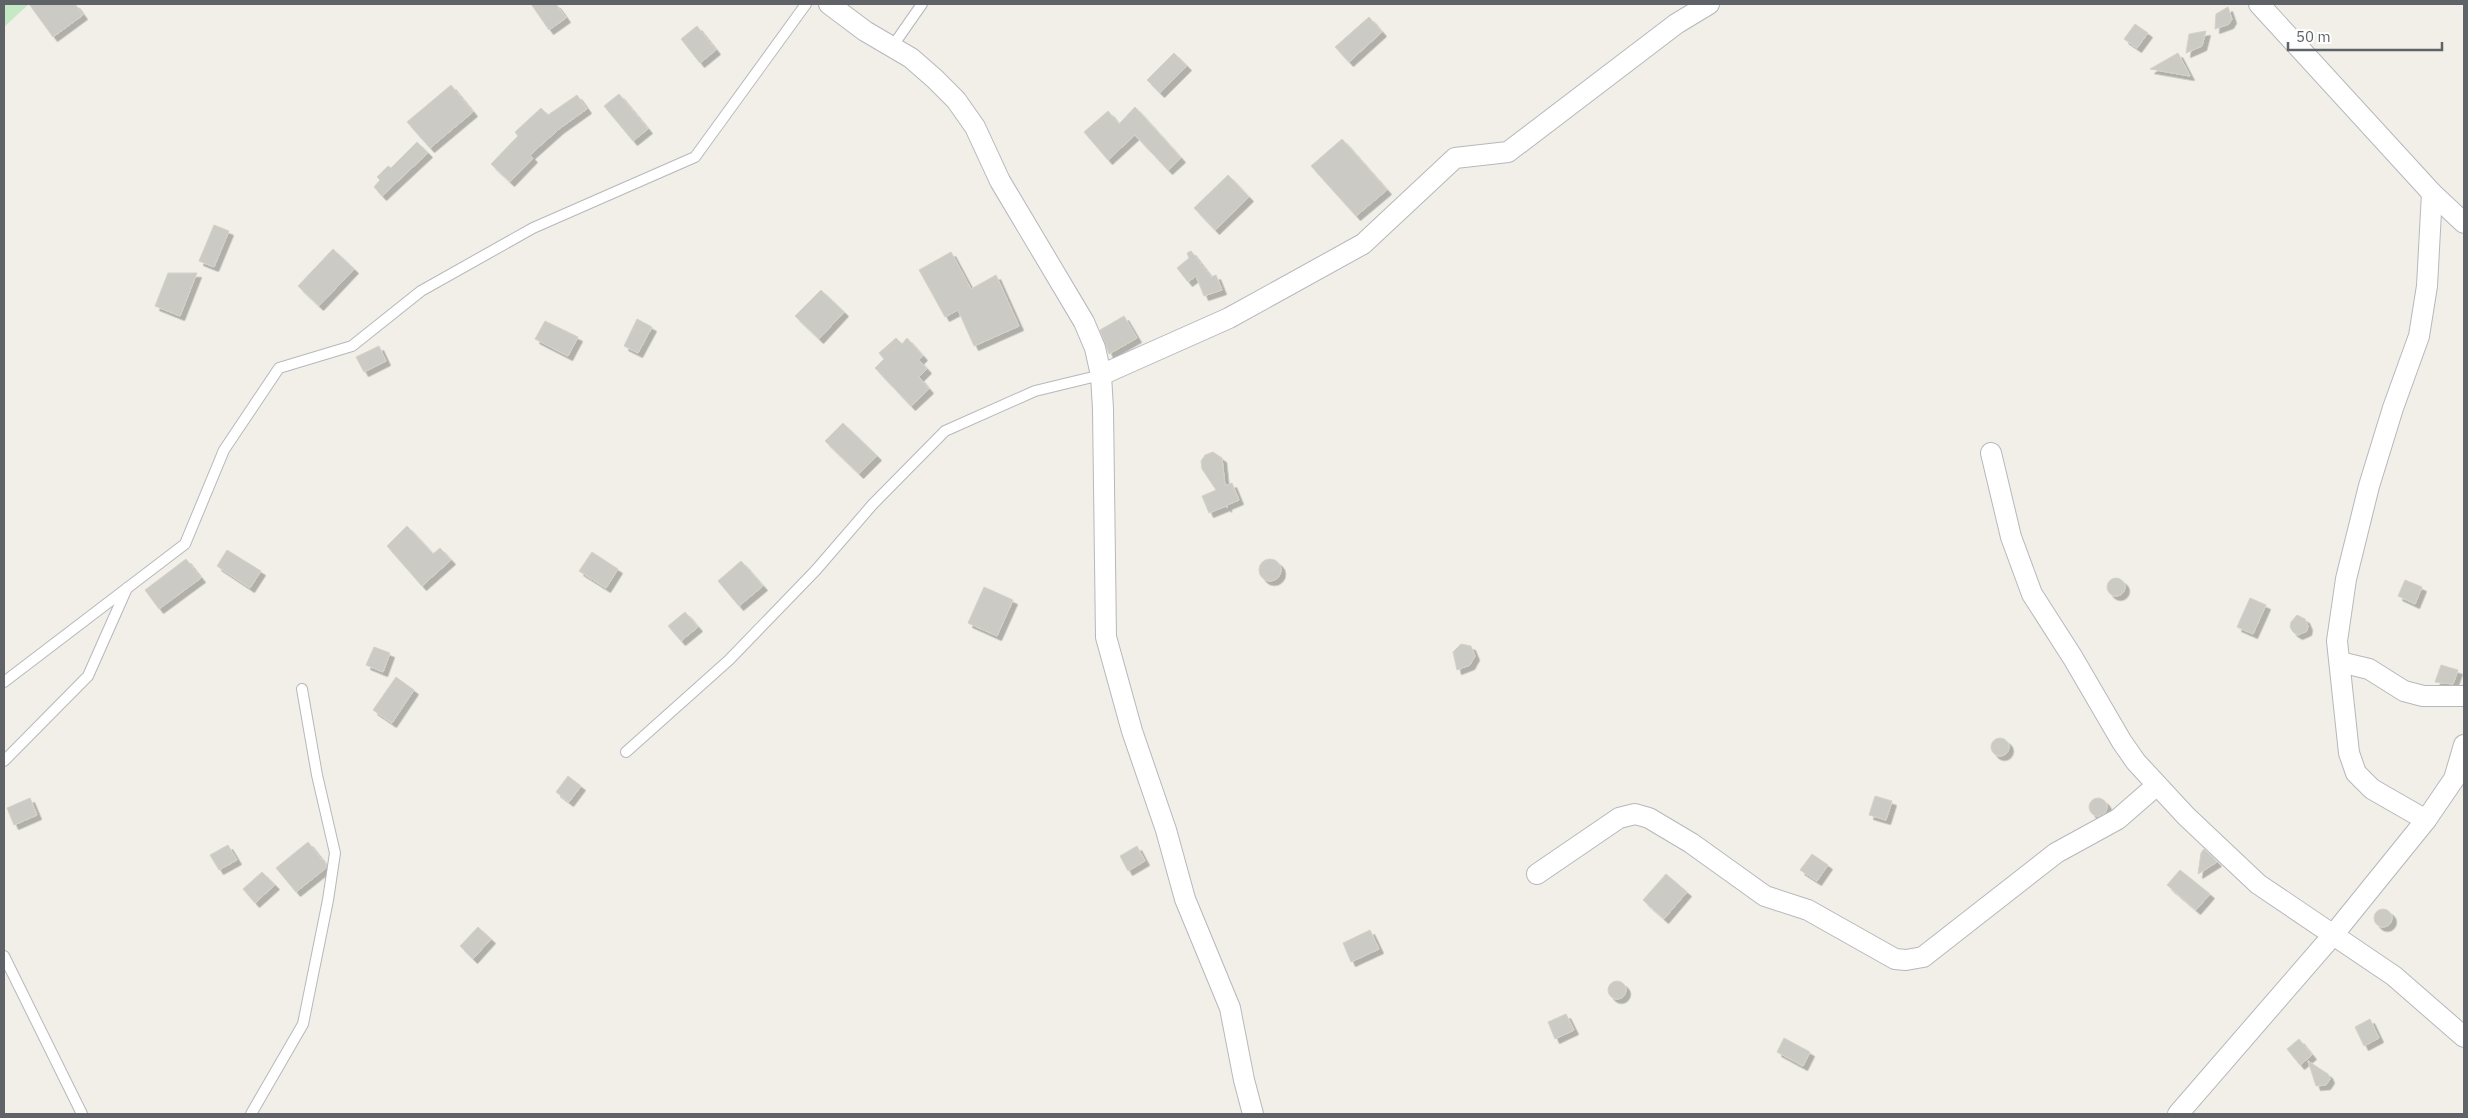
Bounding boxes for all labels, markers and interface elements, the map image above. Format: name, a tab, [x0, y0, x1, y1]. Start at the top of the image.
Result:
scale bar	[2288, 20, 2442, 52]
text: 50 m	[2296, 27, 2331, 46]

